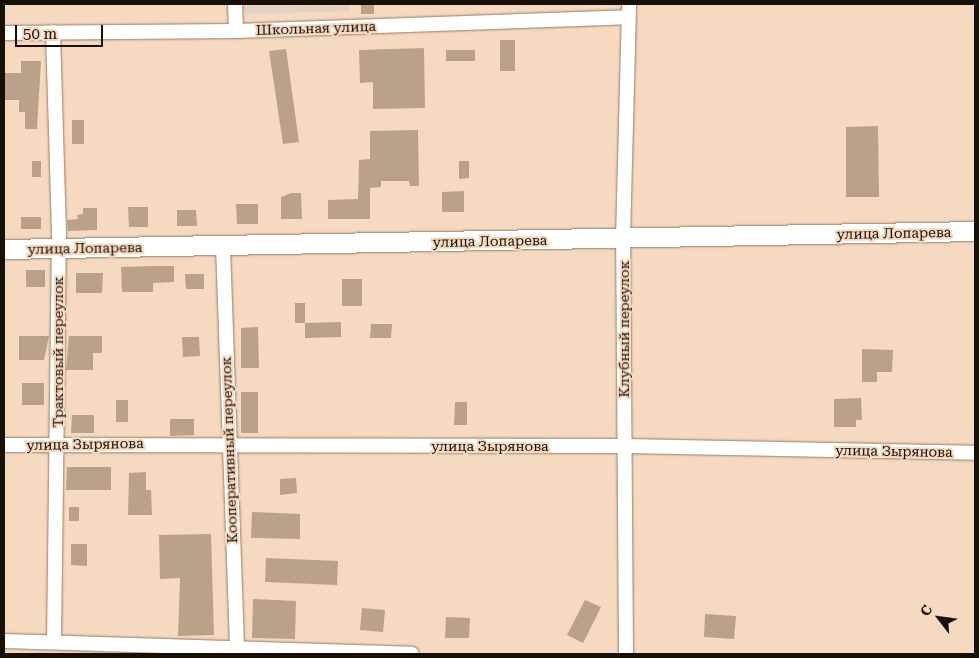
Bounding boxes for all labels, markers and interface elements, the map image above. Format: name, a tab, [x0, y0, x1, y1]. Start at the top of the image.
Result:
scale bar	[18, 15, 105, 47]
street label: Школьная улица	[256, 18, 376, 38]
text: 50 m	[23, 25, 57, 43]
street label: улица Лопарева	[837, 224, 951, 242]
street label: улица Лопарева	[433, 232, 547, 250]
street label: улица Лопарева	[28, 239, 142, 257]
street label: Клубный переулок	[616, 260, 632, 398]
street label: Трактовый переулок	[50, 277, 66, 427]
street label: Кооперативный переулок	[217, 356, 241, 544]
street label: улица Зырянова	[26, 435, 144, 453]
street label: улица Зырянова	[431, 438, 549, 454]
street label: улица Зырянова	[835, 442, 953, 460]
north arrow	[914, 593, 964, 643]
text: С	[917, 602, 935, 619]

